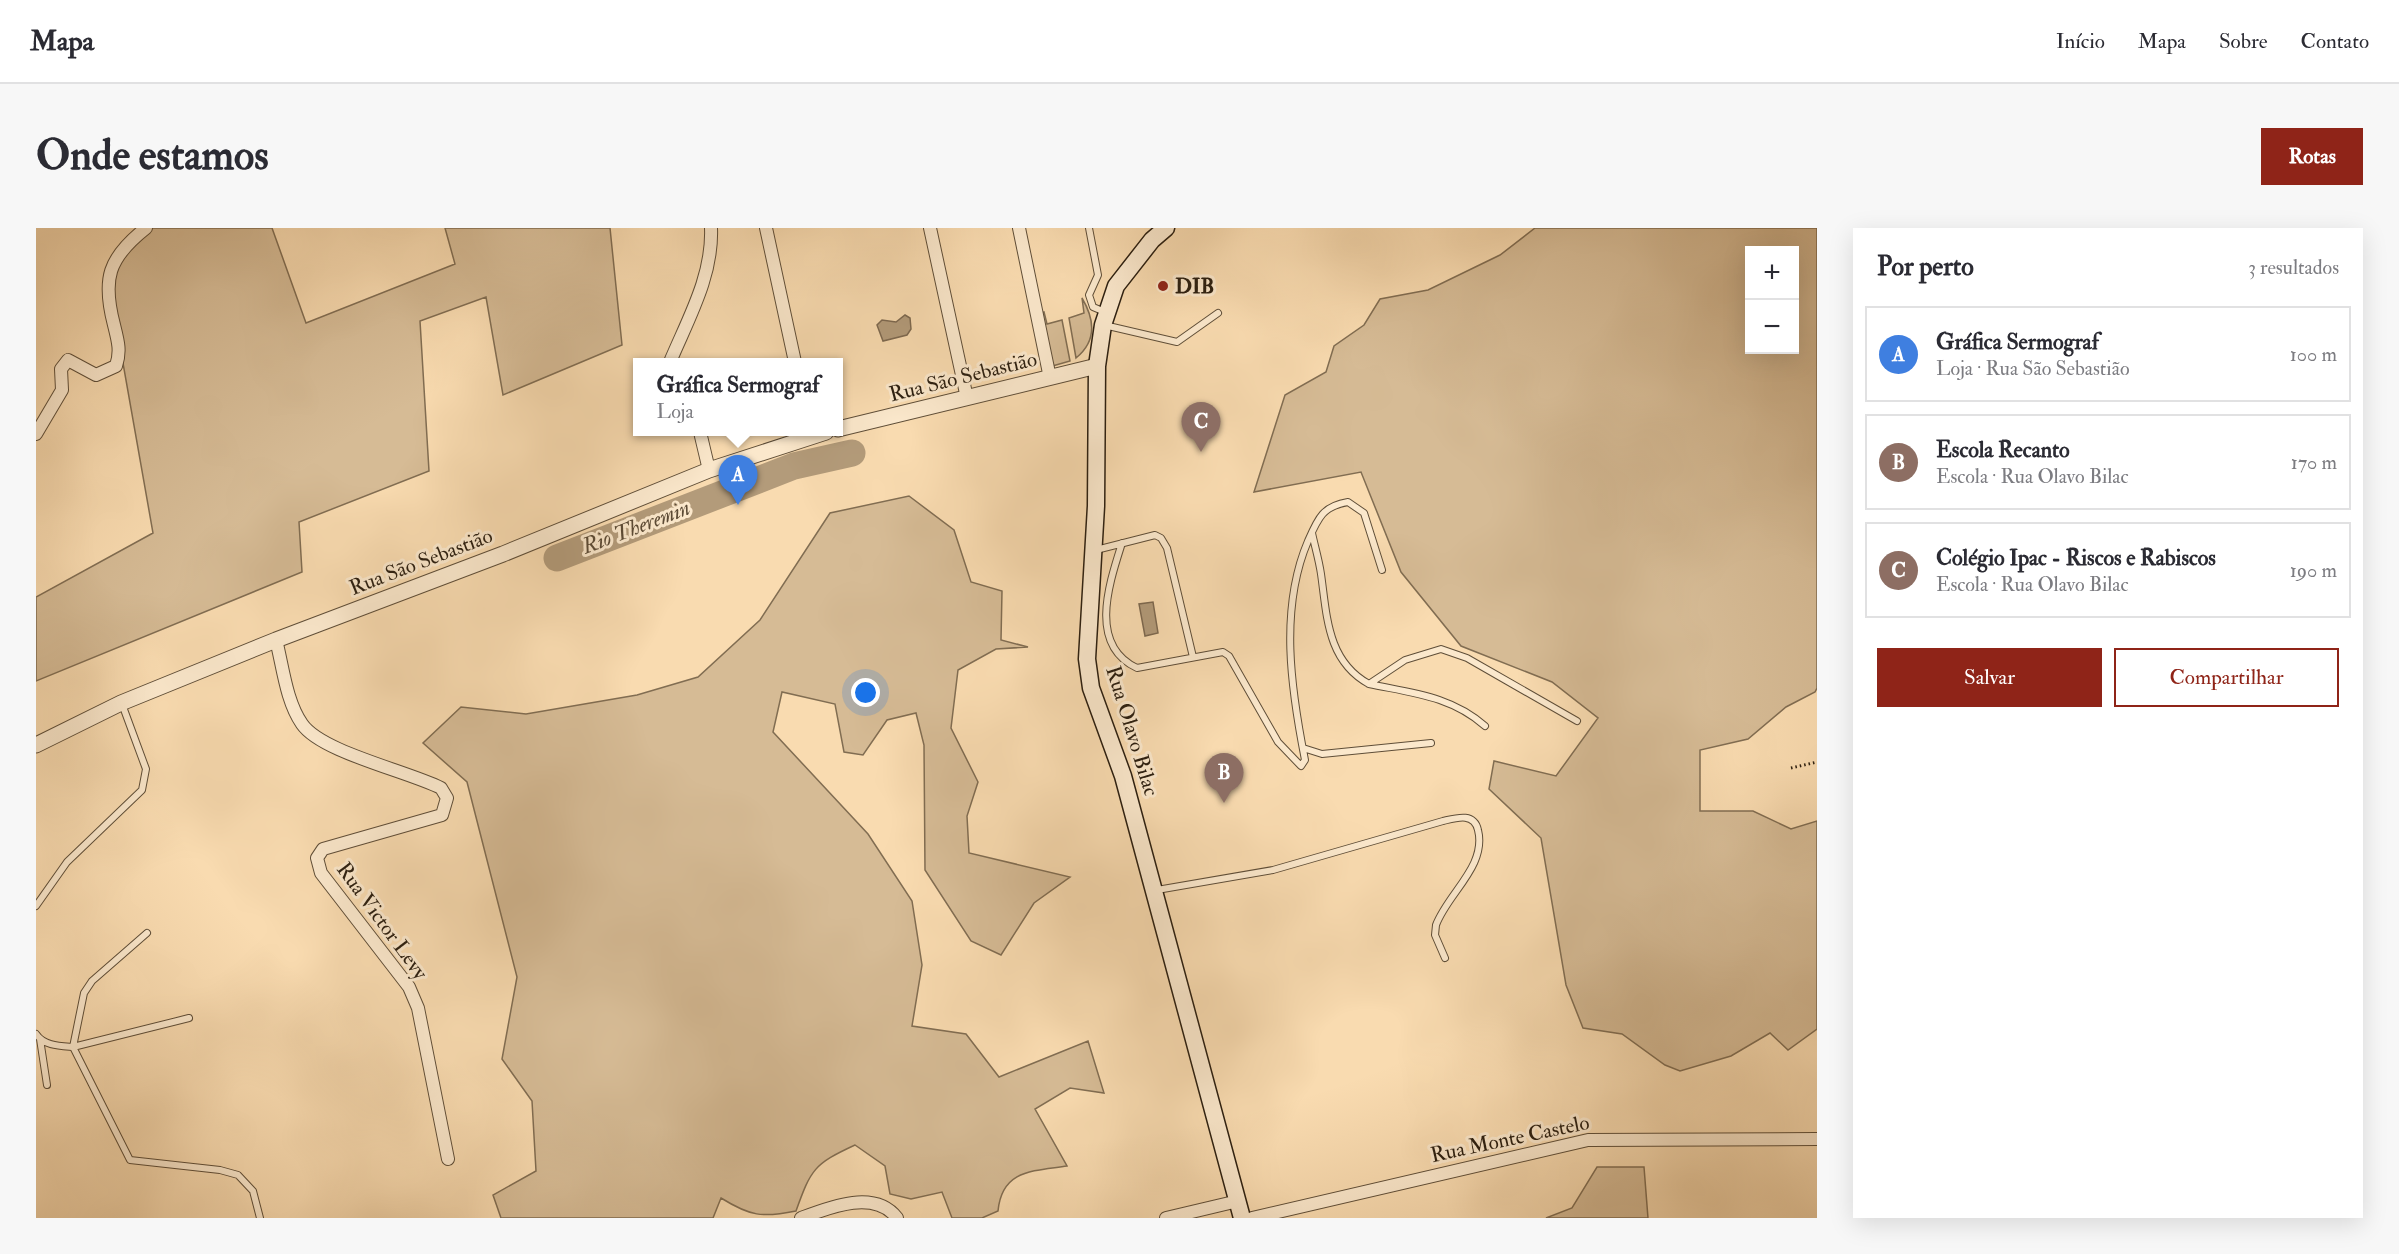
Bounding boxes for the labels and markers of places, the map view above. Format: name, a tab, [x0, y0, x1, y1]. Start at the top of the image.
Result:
place label: DIB	[1175, 273, 1214, 300]
marker: DIB	[1156, 279, 1170, 293]
pin: C	[1182, 402, 1220, 452]
pin: A	[718, 456, 758, 505]
pin: B	[1204, 754, 1244, 803]

